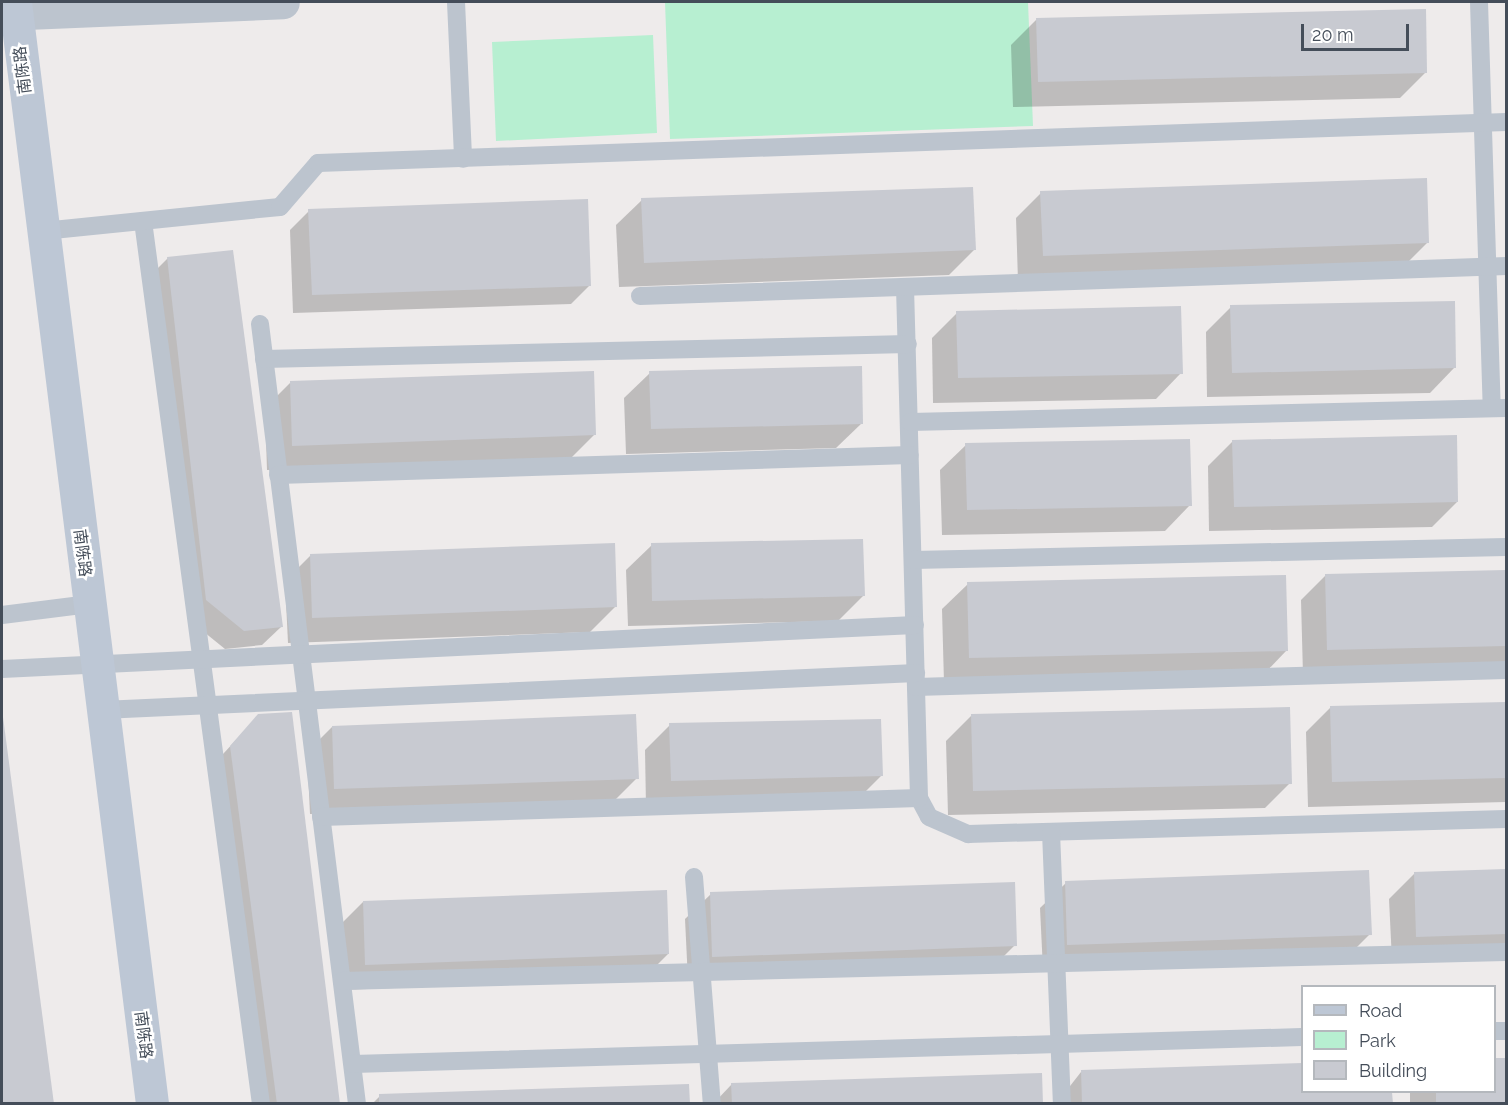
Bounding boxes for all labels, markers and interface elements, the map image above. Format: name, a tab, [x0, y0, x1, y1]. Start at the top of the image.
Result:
scale bar	[1304, 12, 1412, 50]
text: 20 m	[1312, 24, 1354, 45]
street label: 南陈路	[11, 45, 35, 95]
street label: 南陈路	[70, 528, 94, 578]
legend	[1301, 985, 1496, 1093]
text: Road	[1359, 1000, 1402, 1021]
street label: 南陈路	[131, 1010, 155, 1060]
text: Park	[1359, 1030, 1396, 1051]
text: Building	[1359, 1060, 1427, 1081]

